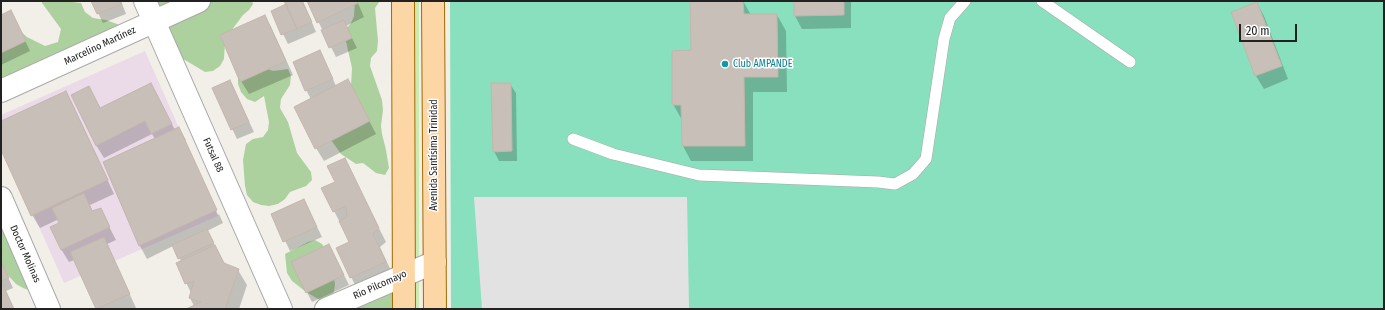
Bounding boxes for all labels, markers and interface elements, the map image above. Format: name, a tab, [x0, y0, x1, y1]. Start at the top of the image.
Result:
scale bar	[1241, 16, 1299, 42]
street label: Marcelino Martínez	[62, 24, 138, 68]
text: 20 m	[1246, 24, 1270, 38]
place label: Club AMPANDE	[733, 58, 792, 70]
marker: Club AMPANDE	[720, 59, 730, 69]
street label: Avenida Santísima Trinidad	[428, 99, 440, 211]
street label: Futsal 88	[200, 136, 226, 174]
street label: Doctor Molinas	[7, 223, 43, 285]
street label: Río Pilcomayo	[351, 268, 409, 302]

